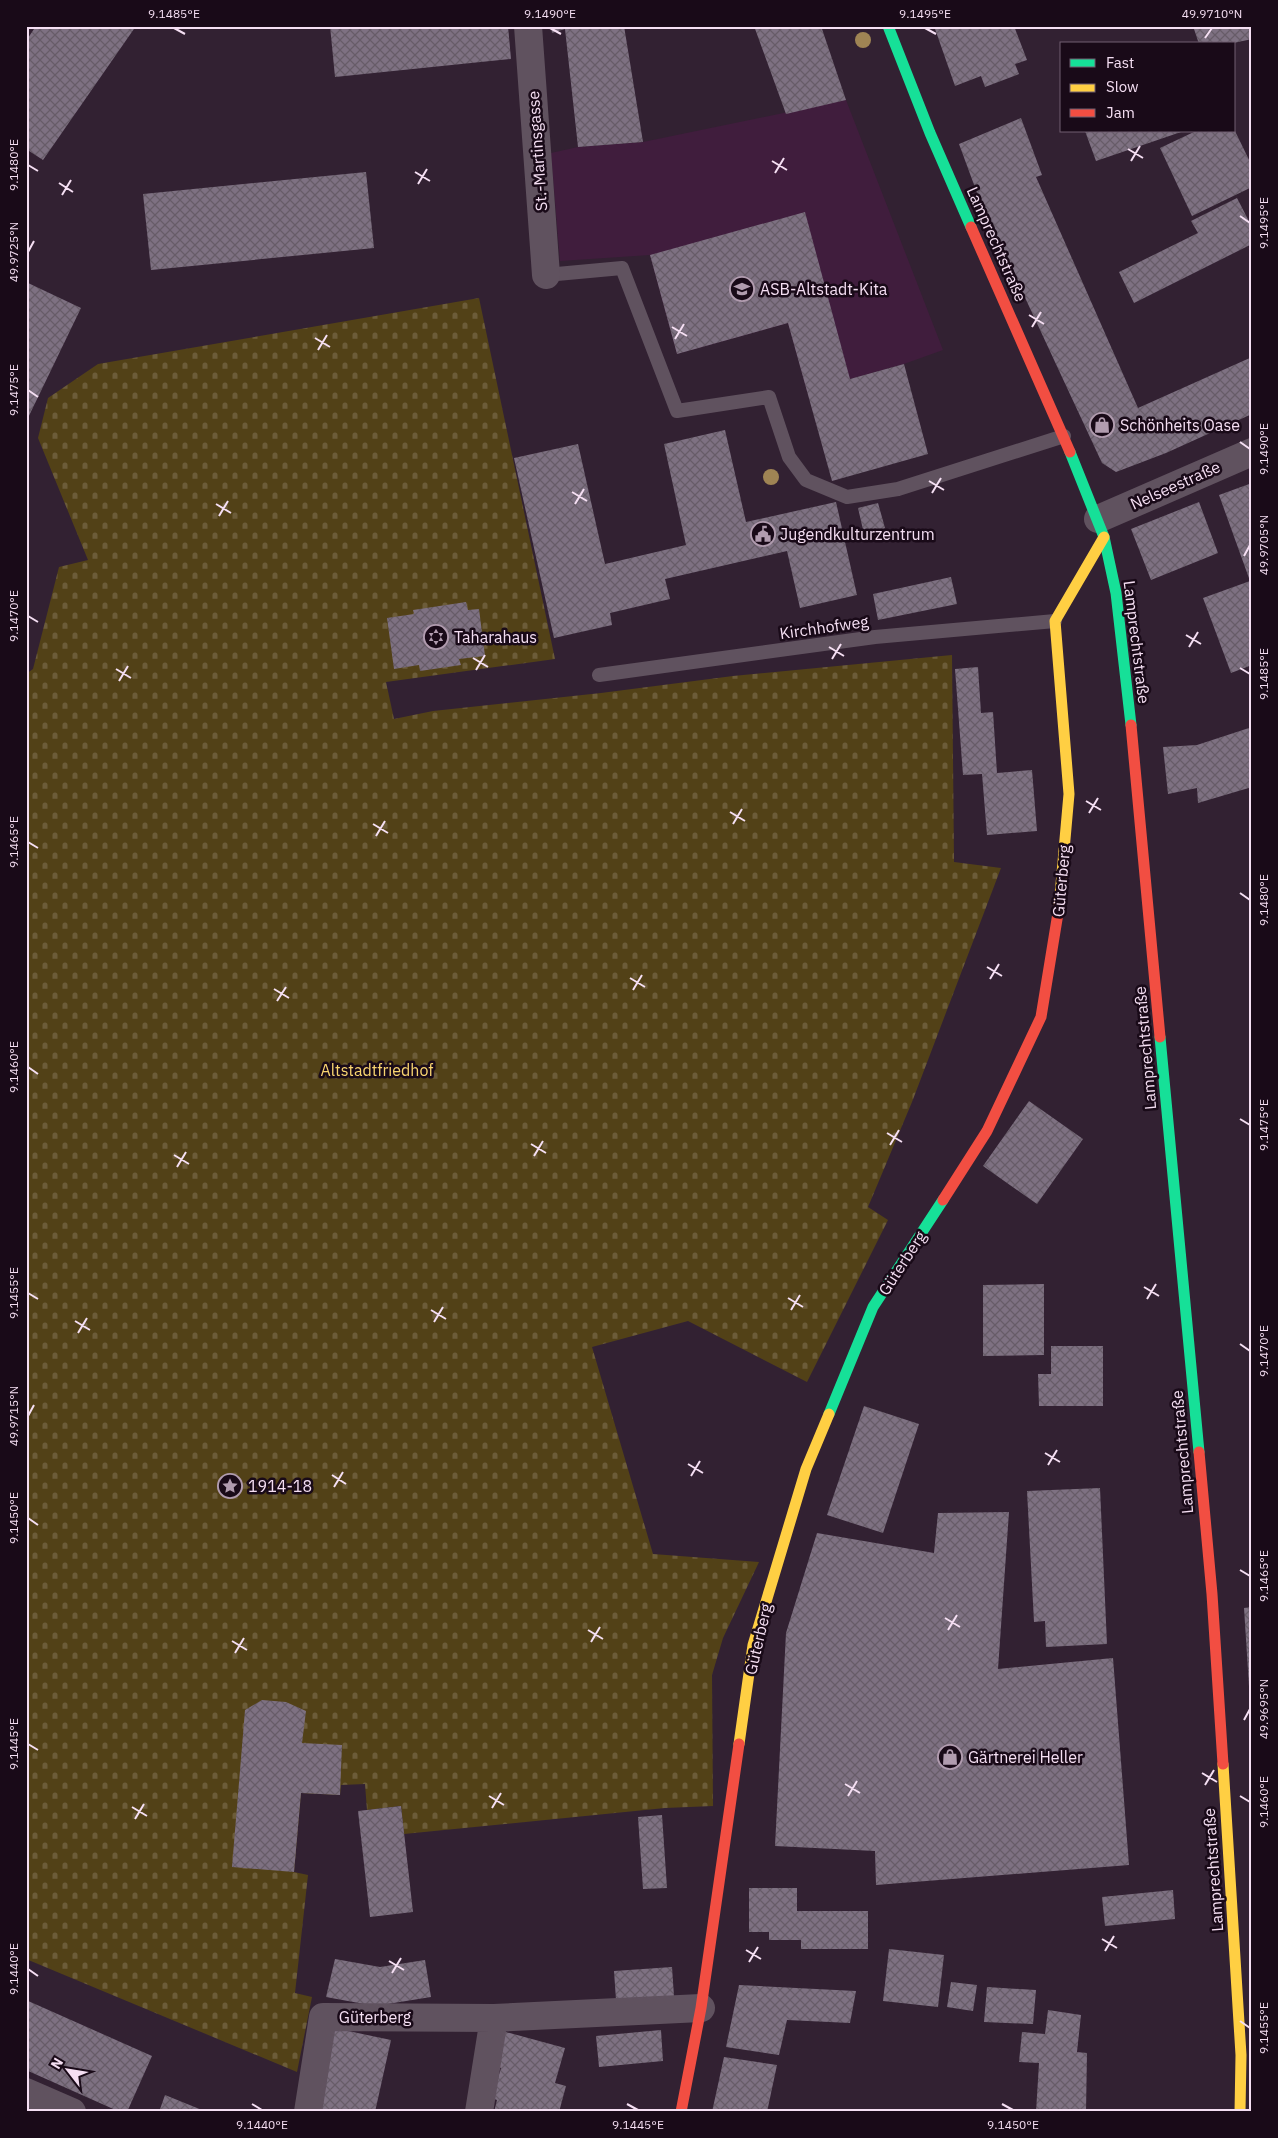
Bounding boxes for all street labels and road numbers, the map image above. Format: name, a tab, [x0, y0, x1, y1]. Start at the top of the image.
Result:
street label: St.-Martinsgasse	[523, 90, 551, 212]
street label: Lamprechtstraße	[963, 183, 1031, 305]
street label: Nelseestraße	[1127, 456, 1223, 514]
street label: Lamprechtstraße	[1120, 579, 1154, 705]
street label: Kirchhofweg	[778, 611, 870, 643]
street label: Güterberg	[1048, 844, 1074, 918]
street label: Lamprechtstraße	[1130, 985, 1160, 1111]
street label: Güterberg	[874, 1227, 930, 1299]
street label: Lamprechtstraße	[1167, 1389, 1197, 1515]
street label: Güterberg	[740, 1601, 776, 1677]
street label: Lamprechtstraße	[1199, 1807, 1227, 1932]
street label: Güterberg	[339, 2007, 412, 2027]

